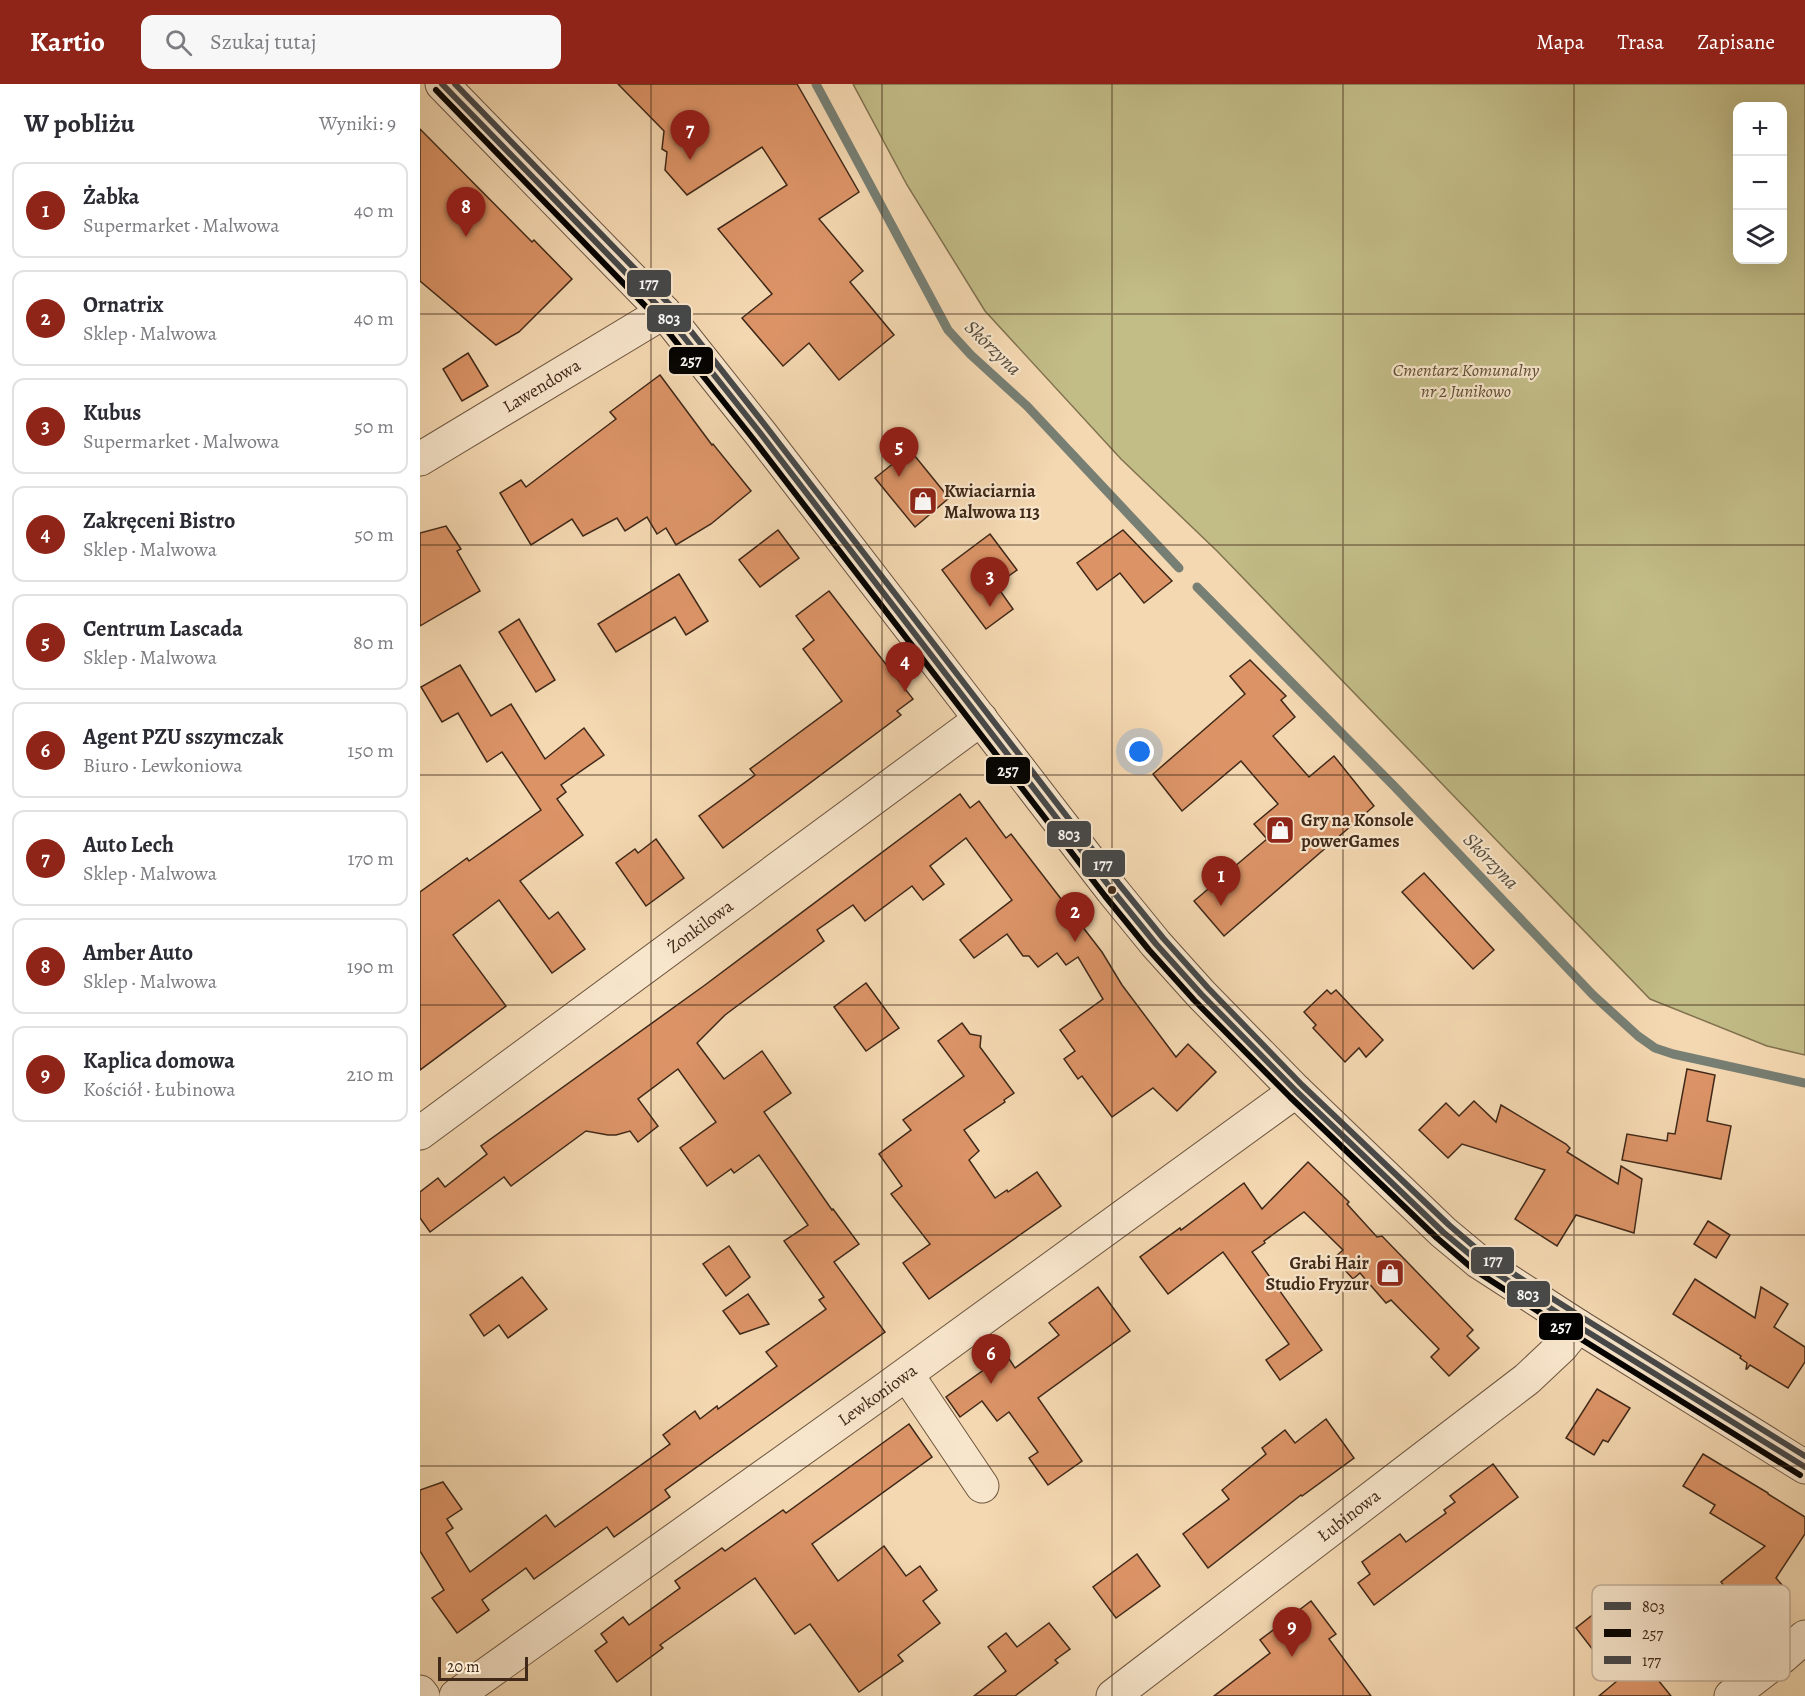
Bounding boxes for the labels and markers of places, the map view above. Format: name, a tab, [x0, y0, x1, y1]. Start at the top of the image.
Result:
pin: 7	[670, 110, 710, 160]
pin: 8	[446, 188, 486, 237]
pin: 5	[880, 428, 918, 477]
place label: Kwiaciarnia Malwowa 113	[944, 479, 1040, 524]
shop icon: Kwiaciarnia Malwowa 113	[907, 485, 939, 517]
pin: 3	[970, 558, 1010, 607]
pin: 4	[886, 642, 924, 692]
place label: Gry na Konsole powerGames	[1301, 808, 1414, 853]
shop icon: Gry na Konsole powerGames	[1264, 814, 1296, 846]
pin: 1	[1202, 856, 1240, 906]
unlabelled marker	[1106, 884, 1118, 896]
pin: 2	[1056, 892, 1094, 942]
place label: Grabi Hair Studio Fryzur	[1266, 1251, 1370, 1296]
shop icon: Grabi Hair Studio Fryzur	[1374, 1257, 1406, 1289]
pin: 6	[972, 1334, 1010, 1384]
pin: 9	[1272, 1608, 1312, 1657]

